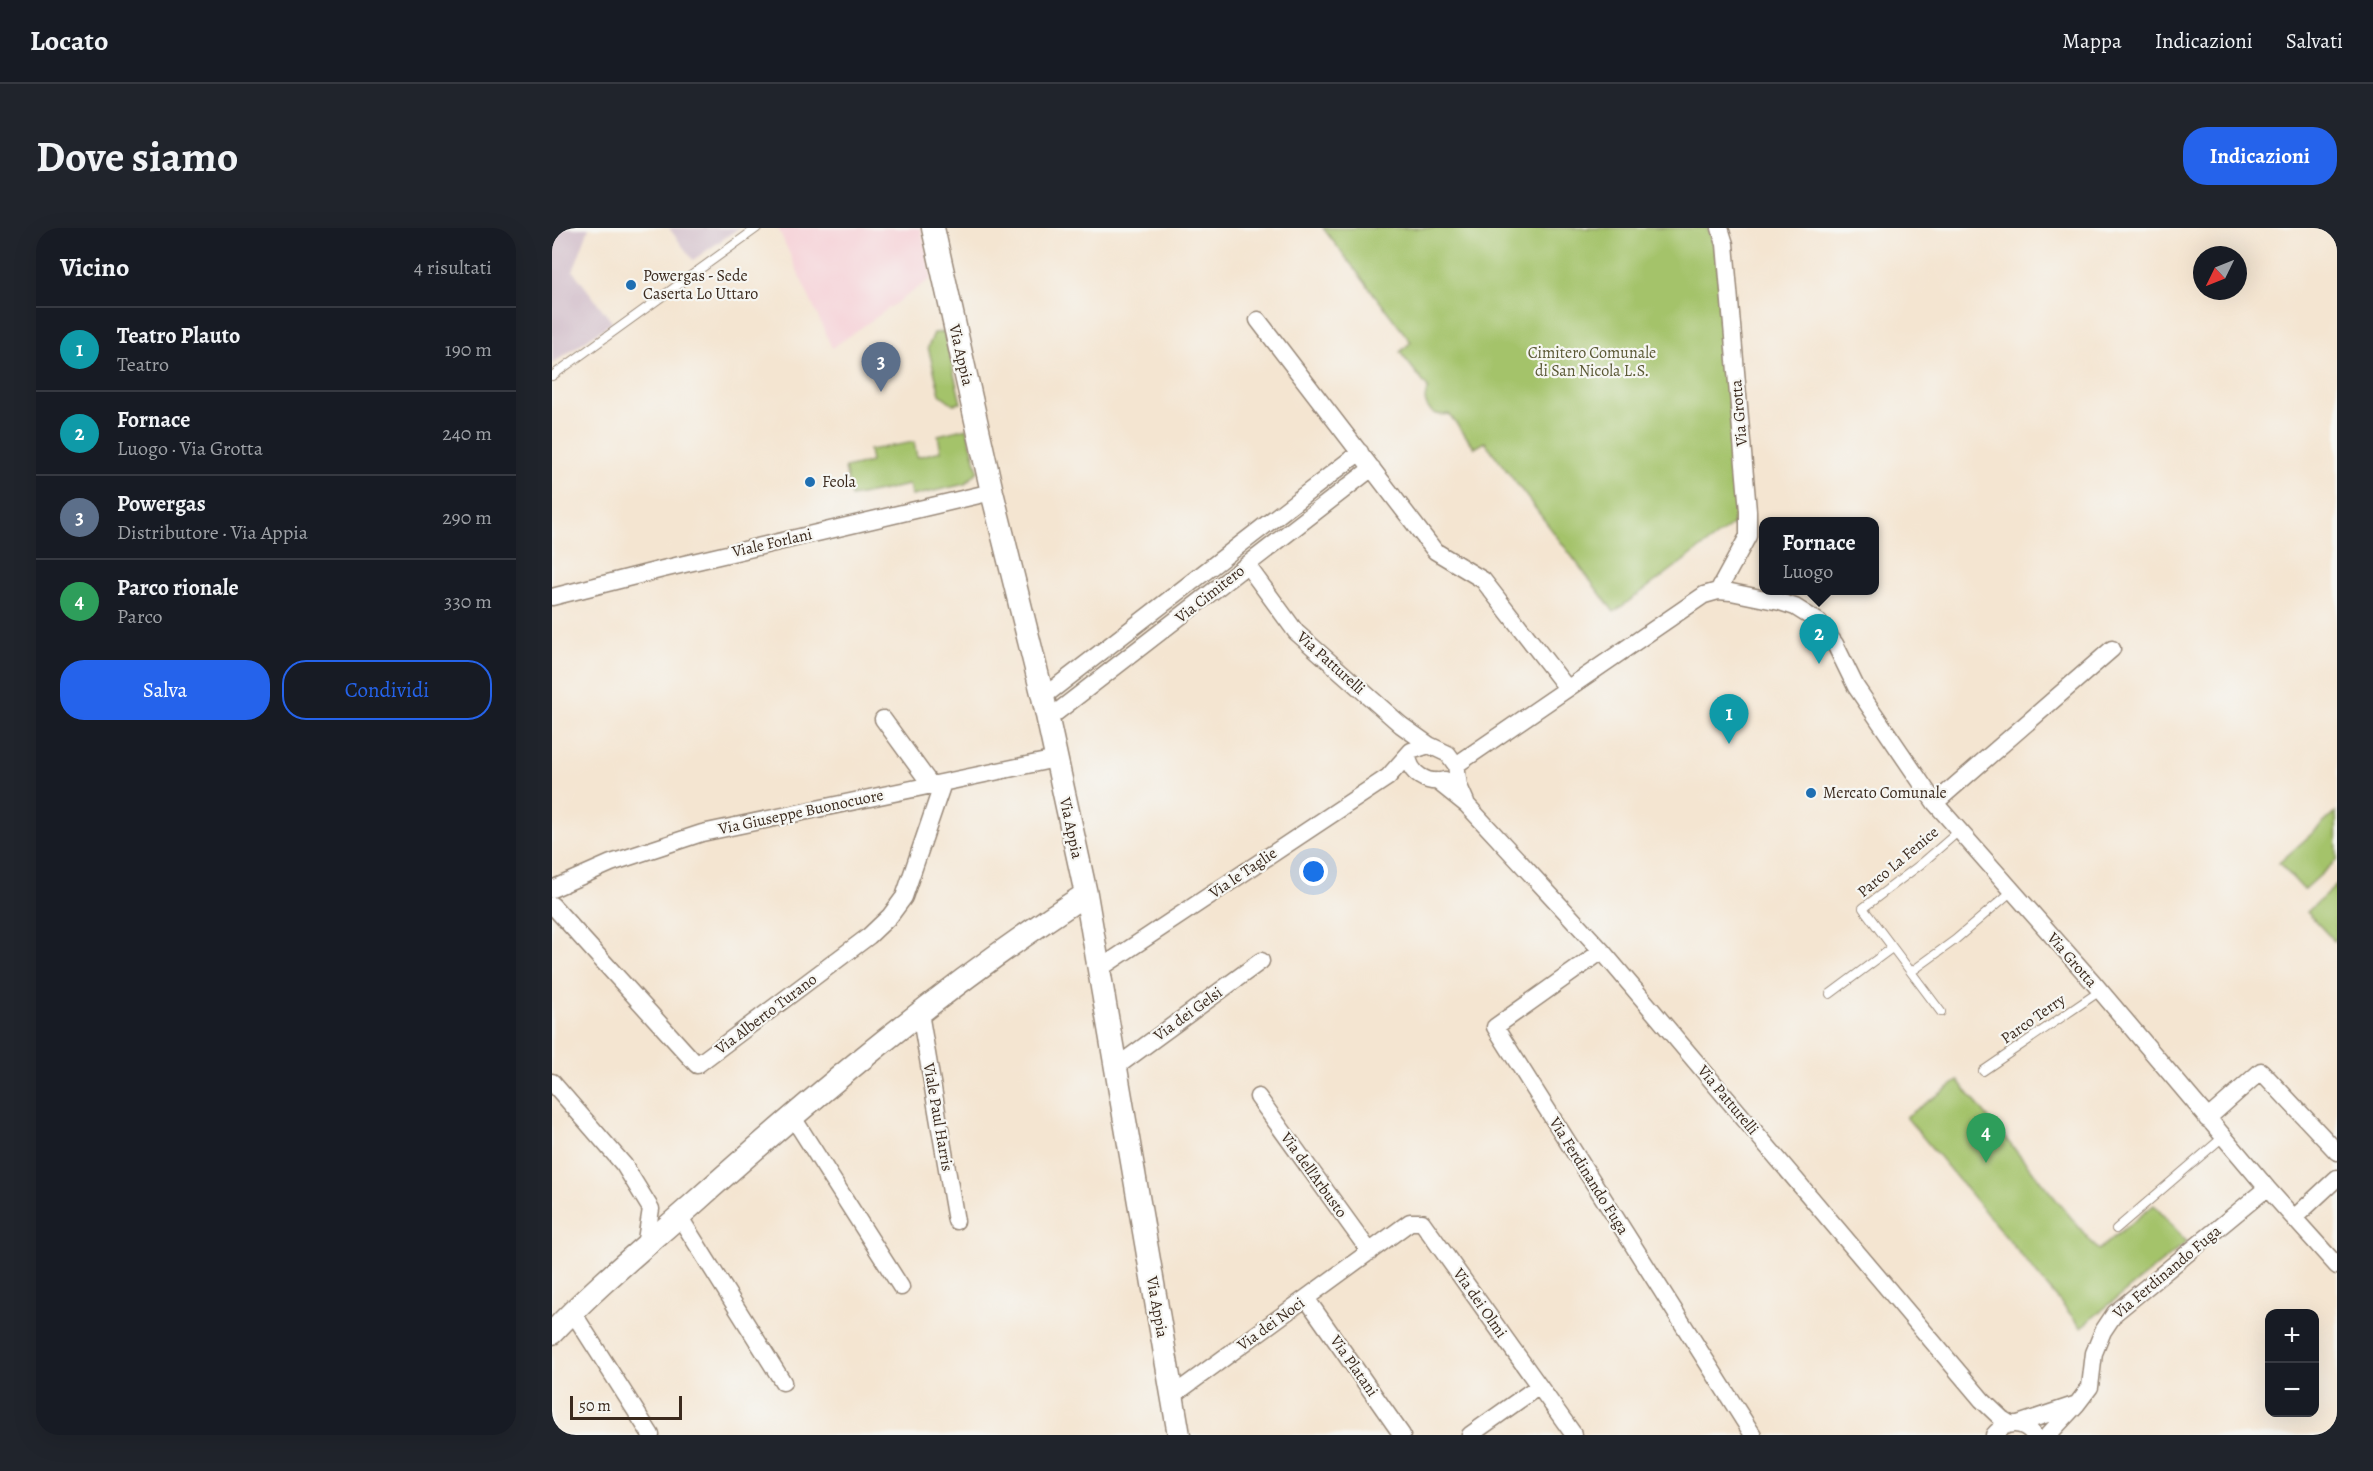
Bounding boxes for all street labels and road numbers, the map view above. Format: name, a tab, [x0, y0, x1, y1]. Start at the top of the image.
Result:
street label: Via Appia	[943, 321, 979, 388]
street label: Via Grotta	[1725, 378, 1753, 448]
street label: Viale Forlani	[729, 523, 814, 563]
street label: Via Cimitero	[1170, 560, 1249, 629]
street label: Via Patturelli	[1291, 626, 1370, 700]
street label: Via Giuseppe Buonocuore	[716, 784, 885, 840]
street label: Via Appia	[1054, 794, 1088, 861]
street label: Parco La Fenice	[1853, 821, 1943, 903]
street label: Via le Taglie	[1204, 842, 1281, 904]
street label: Via Grotta	[2041, 927, 2102, 993]
street label: Via Alberto Turano	[710, 968, 821, 1060]
street label: Via dei Gelsi	[1148, 982, 1227, 1047]
street label: Parco Terry	[1996, 988, 2070, 1049]
street label: Viale Paul Harris	[917, 1060, 958, 1173]
street label: Via Patturelli	[1692, 1060, 1764, 1140]
street label: Via Ferdinando Fuga	[1543, 1112, 1634, 1239]
street label: Via dell'Arbusto	[1275, 1127, 1353, 1222]
street label: Via Ferdinando Fuga	[2108, 1220, 2226, 1324]
street label: Via dei Olmi	[1447, 1263, 1512, 1342]
street label: Via Appia	[1141, 1273, 1173, 1340]
street label: Via dei Noci	[1232, 1292, 1309, 1356]
street label: Via Platani	[1324, 1330, 1383, 1401]

